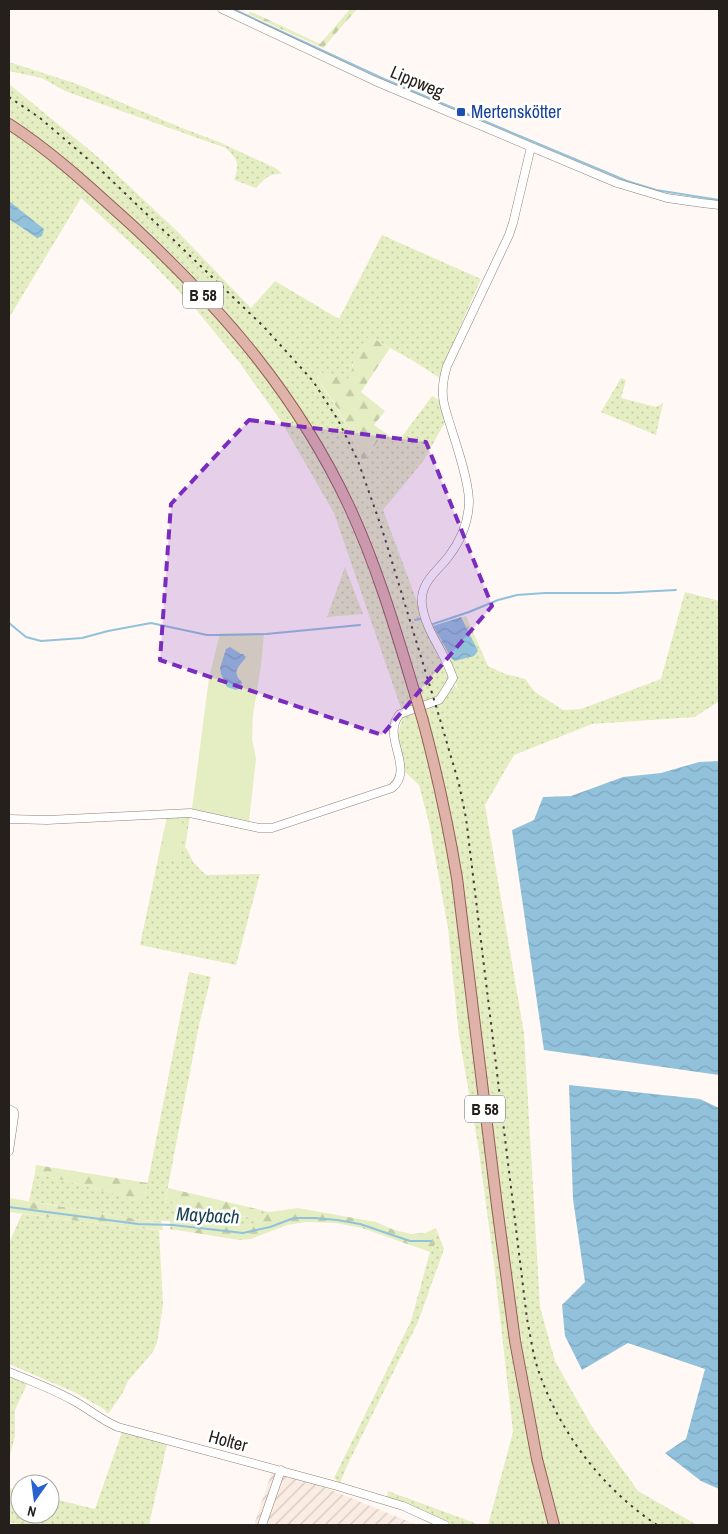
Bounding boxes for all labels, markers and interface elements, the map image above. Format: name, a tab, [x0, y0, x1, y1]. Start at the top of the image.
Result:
street label: Lippweg	[387, 59, 448, 104]
place label: Mertenskötter	[471, 99, 561, 124]
marker: Mertenskötter	[455, 106, 467, 118]
road number: B 58	[183, 282, 223, 308]
road number: B 58	[465, 1096, 505, 1122]
water label: Maybach	[176, 1200, 240, 1230]
street label: Holter	[206, 1423, 250, 1458]
north arrow	[10, 1474, 60, 1524]
text: N	[26, 1502, 38, 1521]

